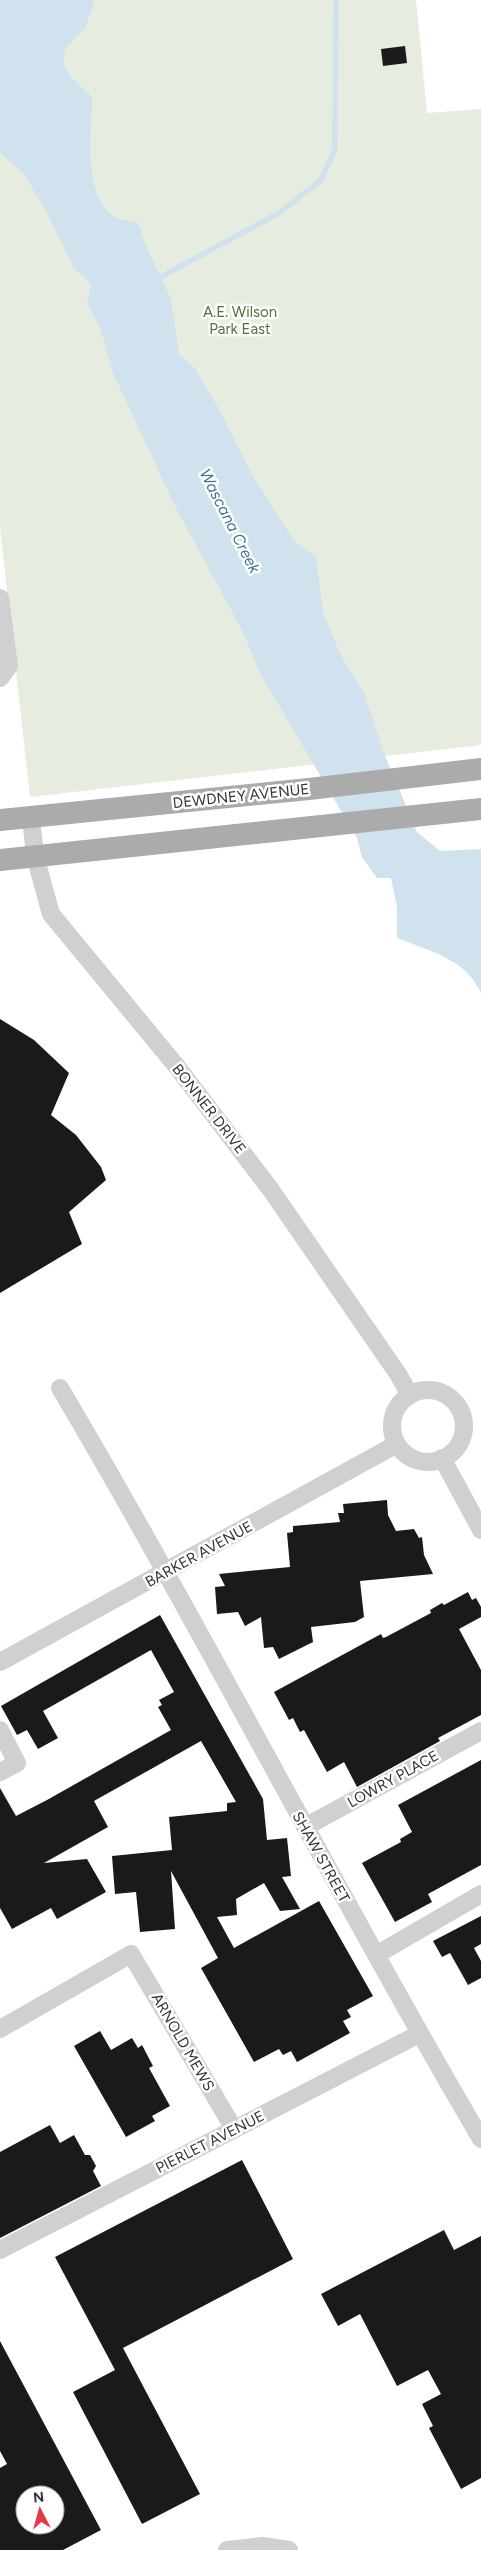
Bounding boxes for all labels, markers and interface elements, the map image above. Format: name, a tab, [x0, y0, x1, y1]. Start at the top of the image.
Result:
park label: A.E. Wilson Park East	[203, 303, 277, 338]
water label: Wascana Creek	[196, 466, 265, 577]
street label: DEWDNEY AVENUE	[172, 780, 310, 812]
street label: BONNER DRIVE	[168, 1060, 250, 1158]
street label: BARKER AVENUE	[142, 1517, 256, 1591]
street label: LOWRY PLACE	[344, 1747, 442, 1811]
street label: SHAW STREET	[289, 1808, 354, 1906]
street label: ARNOLD MEWS	[148, 1990, 218, 2094]
street label: PIERLET AVENUE	[153, 2107, 267, 2177]
north arrow	[15, 2485, 65, 2535]
text: N	[32, 2489, 45, 2507]

